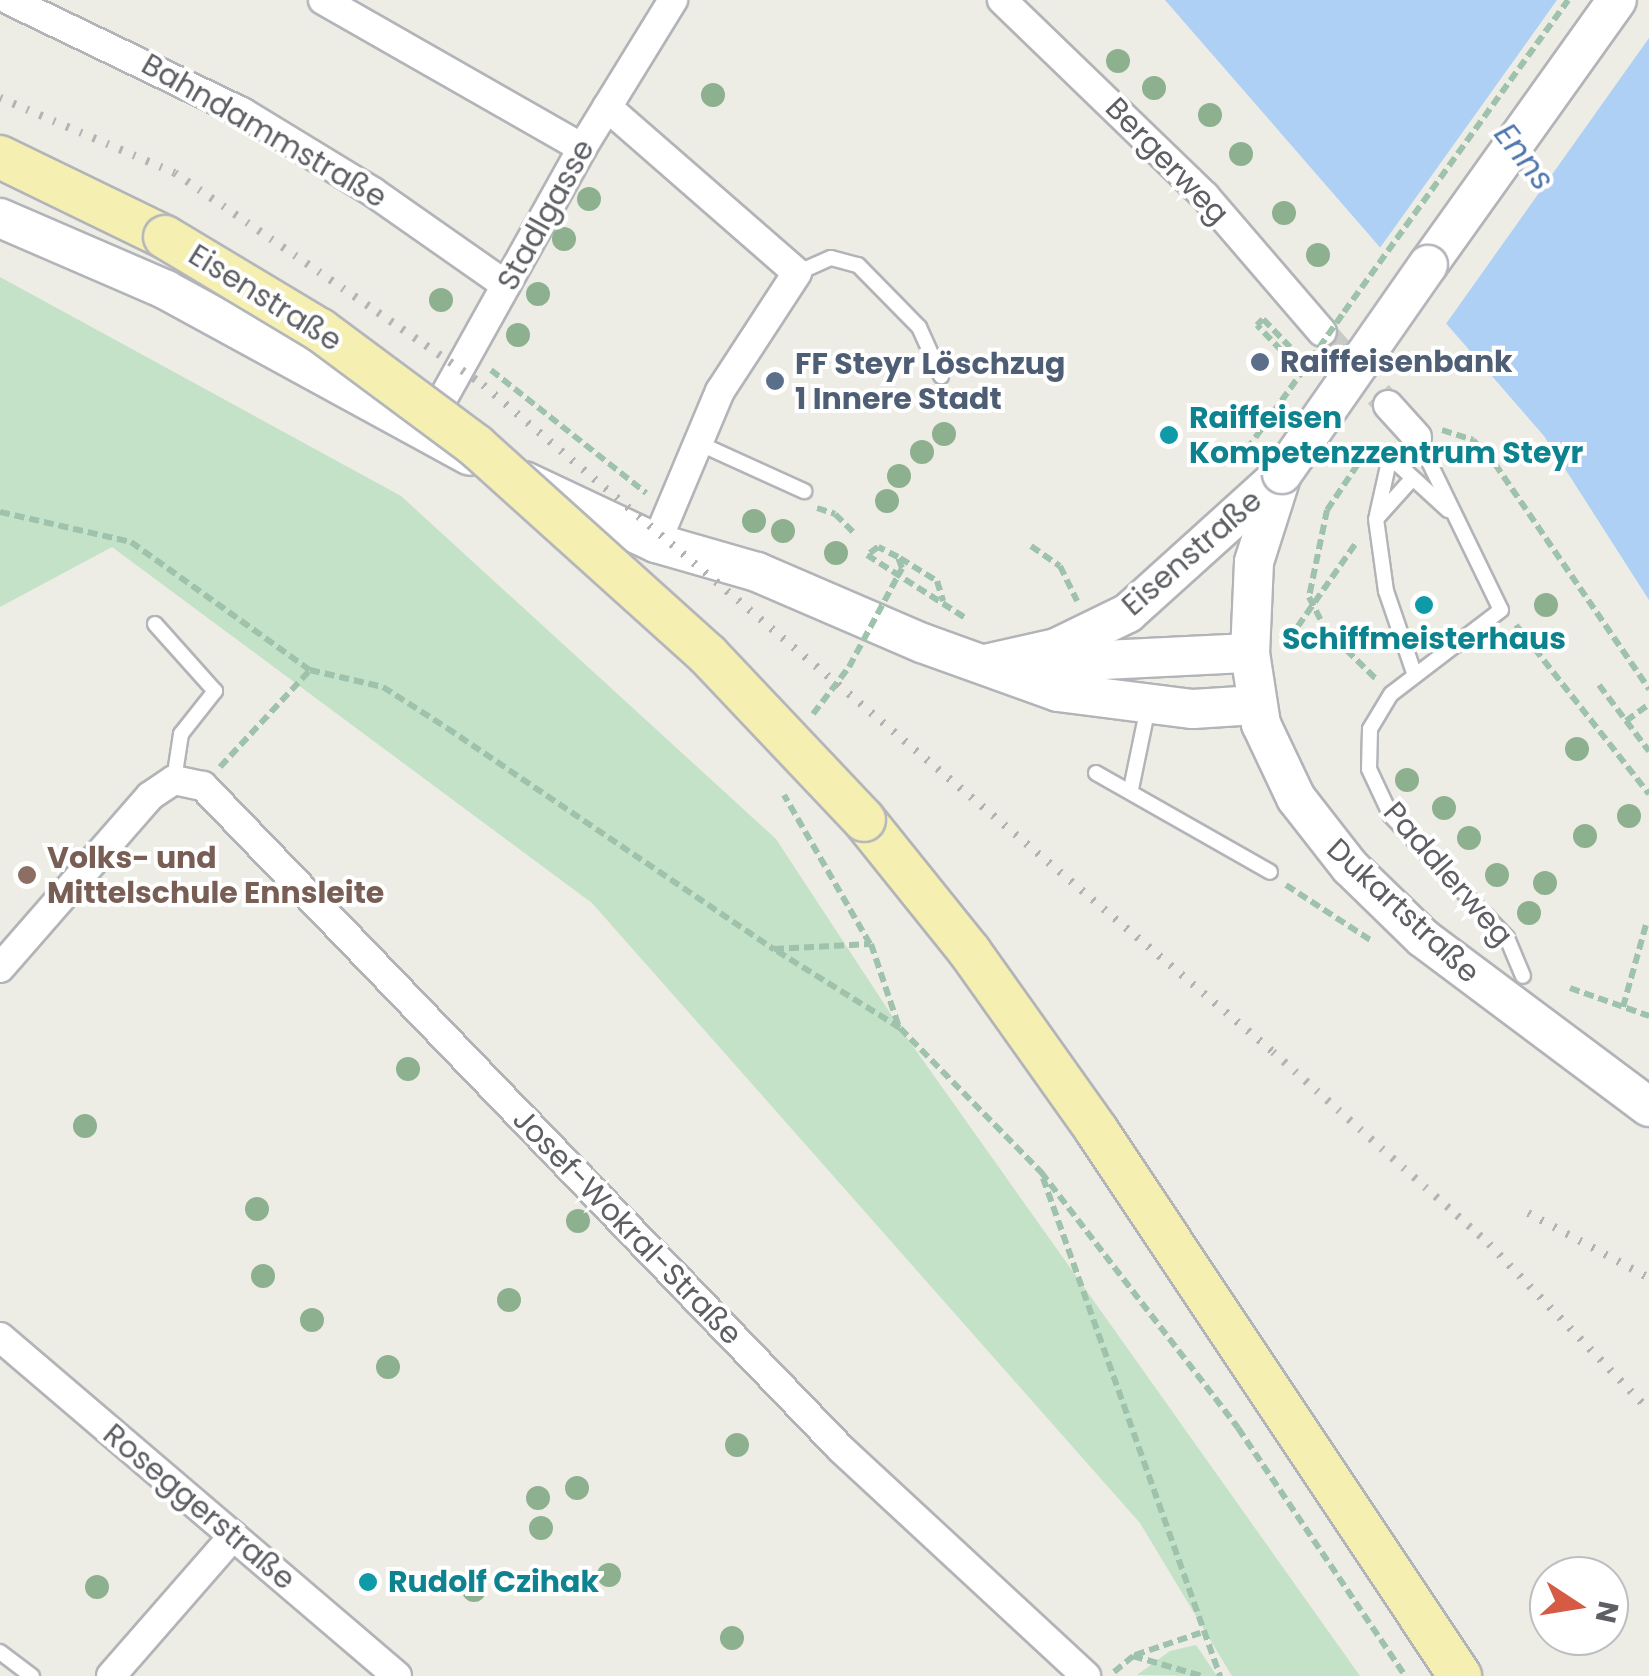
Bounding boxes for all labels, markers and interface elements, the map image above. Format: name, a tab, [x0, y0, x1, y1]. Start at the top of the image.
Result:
street label: Bahndammstraße	[135, 46, 393, 216]
street label: Bergerweg	[1098, 90, 1236, 232]
water label: Enns	[1486, 116, 1562, 198]
street label: Stadlgasse	[490, 133, 602, 297]
street label: Eisenstraße	[182, 237, 348, 359]
place label: Raiffeisenbank	[1280, 344, 1513, 380]
place label: FF Steyr Löschzug 1 Innere Stadt	[795, 346, 1065, 416]
marker: Raiffeisenbank	[1249, 351, 1271, 373]
marker: FF Steyr Löschzug 1 Innere Stadt	[764, 370, 786, 392]
place label: Raiffeisen Kompetenzzentrum Steyr	[1189, 400, 1583, 470]
marker: Raiffeisen Kompetenzzentrum Steyr	[1158, 424, 1180, 446]
street label: Eisenstraße	[1115, 483, 1269, 623]
marker: Schiffmeisterhaus	[1413, 594, 1435, 616]
place label: Schiffmeisterhaus	[1282, 621, 1566, 657]
street label: Paddlerweg	[1376, 795, 1520, 953]
street label: Dukartstraße	[1319, 831, 1487, 991]
place label: Volks- und Mittelschule Ennsleite	[47, 840, 384, 910]
marker: Volks- und Mittelschule Ennsleite	[16, 864, 38, 886]
street label: Josef-Wokral-Straße	[505, 1102, 749, 1352]
street label: Roseggerstraße	[96, 1416, 302, 1598]
north arrow	[1529, 1556, 1629, 1656]
place label: Rudolf Czihak	[388, 1564, 599, 1600]
marker: Rudolf Czihak	[357, 1571, 379, 1593]
text: N	[1586, 1598, 1628, 1626]

